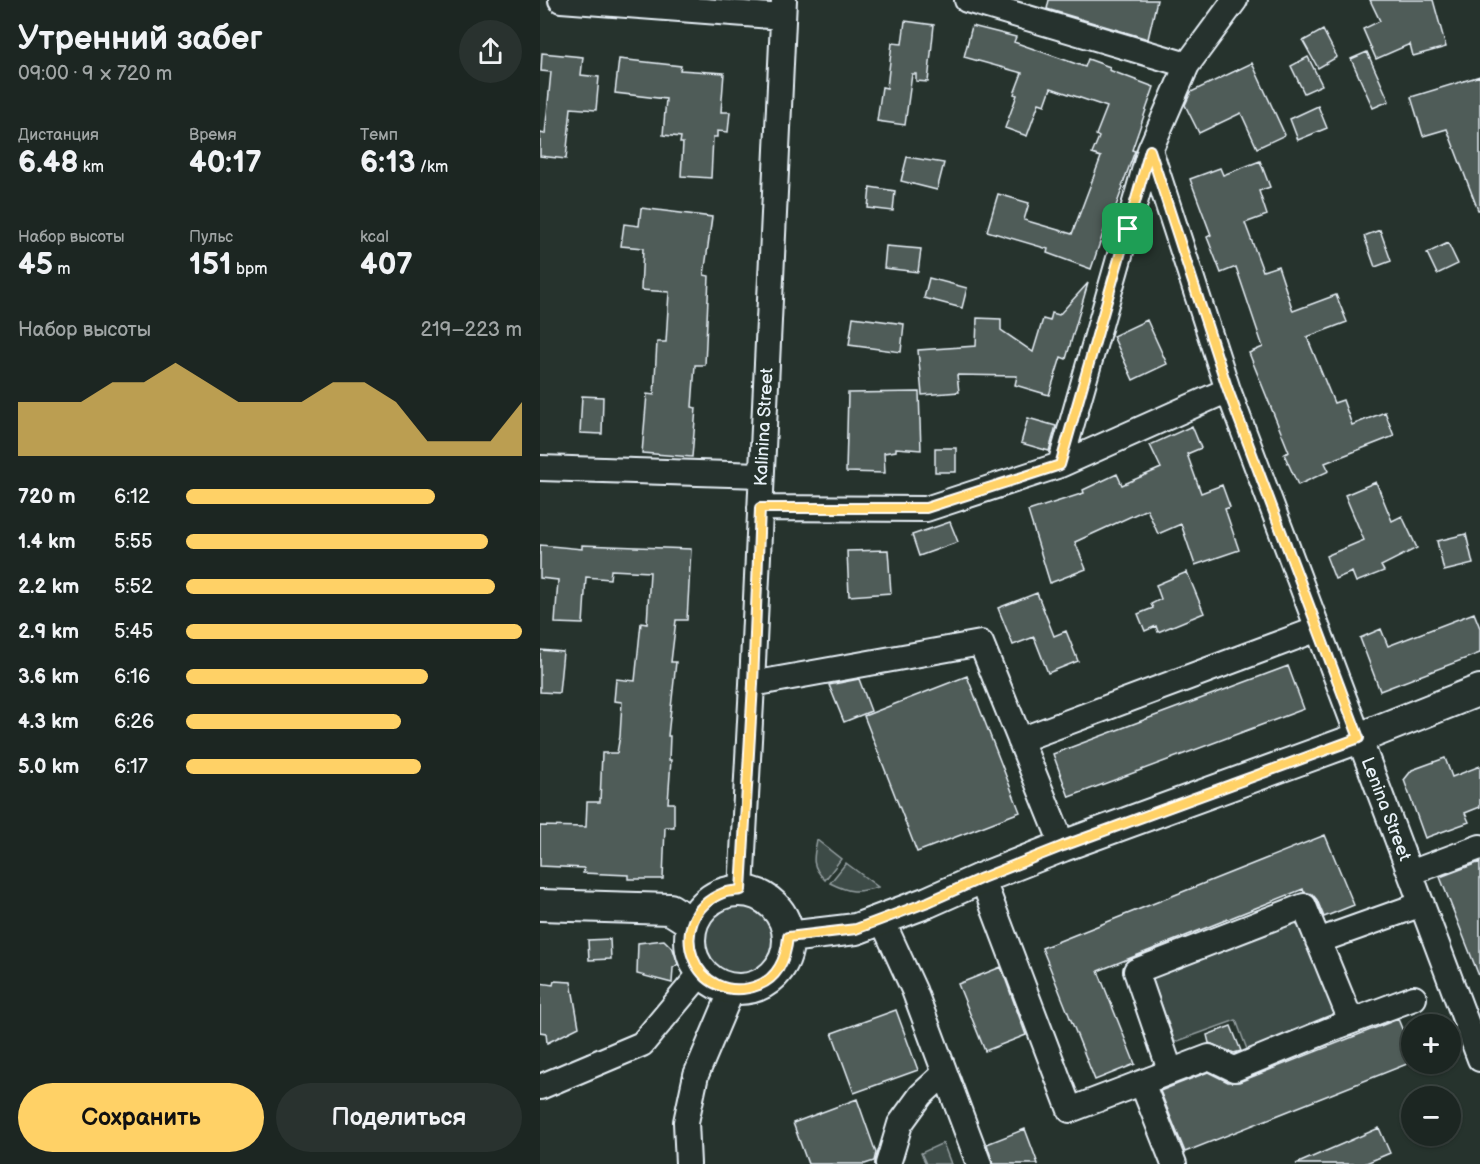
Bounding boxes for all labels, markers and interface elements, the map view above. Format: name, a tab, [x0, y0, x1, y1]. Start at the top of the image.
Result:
text: Утренний забег	[18, 19, 263, 59]
button: share	[459, 20, 522, 83]
text: 09:00 · 9 × 720 m	[18, 62, 172, 86]
text: Дистанция	[18, 126, 99, 145]
text: Время	[189, 126, 237, 145]
text: Темп	[360, 126, 398, 145]
text: 6.48	[18, 145, 78, 181]
text: 40:17	[189, 145, 262, 181]
text: 6:13	[360, 145, 416, 181]
text: km	[78, 158, 104, 177]
text: /km	[416, 158, 448, 177]
pin	[1102, 203, 1153, 254]
icon: arrive	[1111, 212, 1144, 245]
text: Набор высоты	[18, 228, 125, 247]
text: Пульс	[189, 228, 233, 247]
text: kcal	[360, 228, 389, 247]
text: 45	[18, 247, 53, 283]
text: 151	[189, 247, 232, 283]
text: 407	[360, 247, 413, 283]
text: m	[53, 260, 71, 279]
text: bpm	[232, 260, 267, 279]
text: Набор высоты	[18, 318, 151, 342]
text: 219–223 m	[421, 318, 522, 342]
street label: Kalinina Street	[750, 367, 778, 487]
text: 720 m	[18, 485, 76, 509]
text: 6:12	[114, 485, 150, 509]
text: 1.4 km	[18, 530, 76, 554]
text: 5:55	[114, 530, 152, 554]
text: 2.2 km	[18, 575, 79, 599]
text: 5:52	[114, 575, 153, 599]
text: 2.9 km	[18, 620, 79, 644]
text: 5:45	[114, 620, 153, 644]
text: 3.6 km	[18, 665, 79, 689]
text: 6:16	[114, 665, 150, 689]
text: 4.3 km	[18, 710, 79, 734]
text: 6:26	[114, 710, 154, 734]
street label: Lenina Street	[1357, 754, 1416, 864]
text: 5.0 km	[18, 755, 79, 779]
text: 6:17	[114, 755, 148, 779]
map controls	[1401, 1014, 1461, 1146]
button: +	[1401, 1014, 1461, 1074]
button: Сохранить	[18, 1083, 264, 1152]
button: Поделиться	[276, 1083, 522, 1152]
button: −	[1401, 1086, 1461, 1146]

